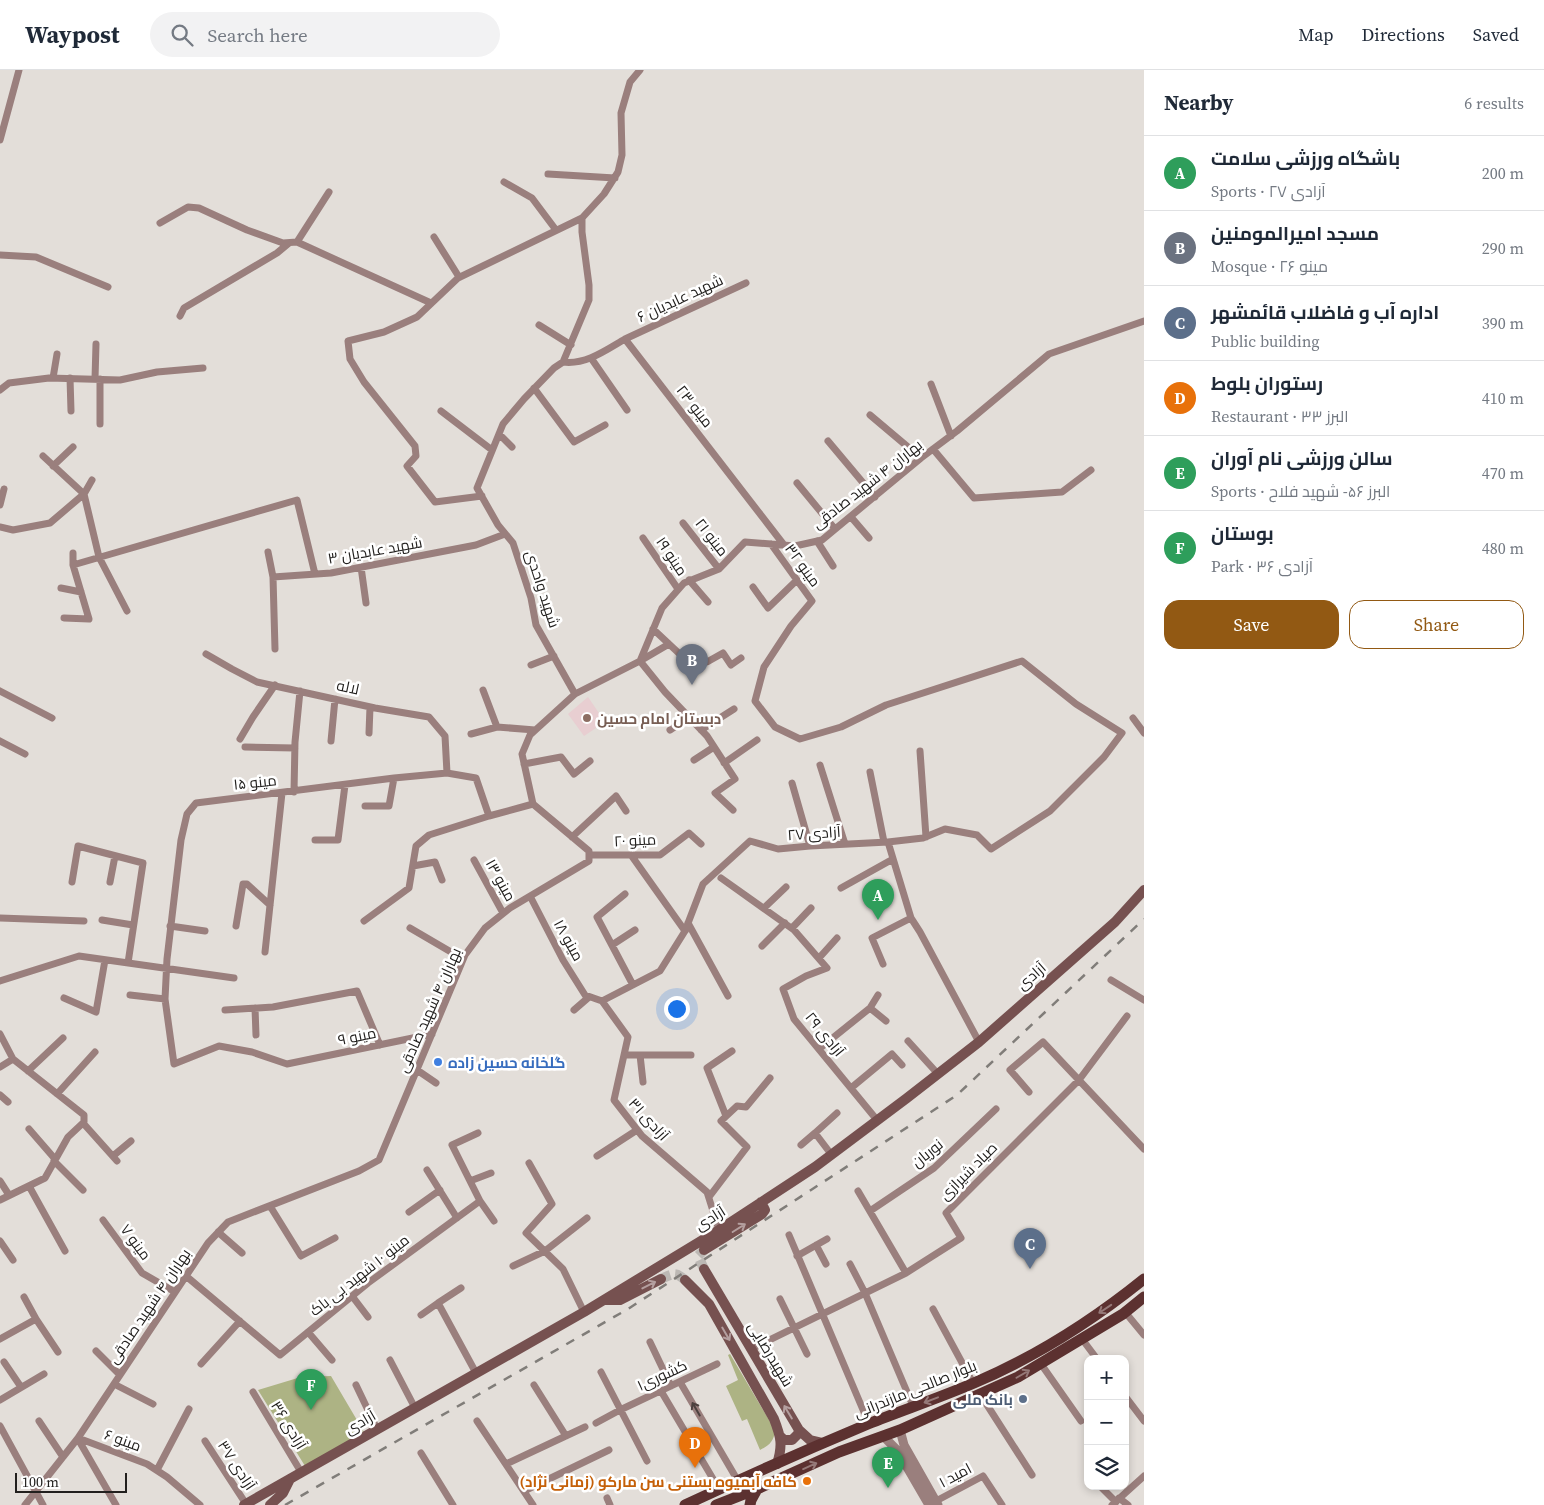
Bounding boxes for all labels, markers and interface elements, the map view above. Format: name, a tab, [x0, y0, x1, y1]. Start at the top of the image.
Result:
search box	[150, 12, 500, 57]
text: Waypost	[25, 18, 120, 51]
icon: search	[168, 21, 196, 49]
text: Search here	[208, 22, 308, 48]
text: Map	[1298, 22, 1334, 47]
text: Directions	[1362, 22, 1445, 47]
text: Saved	[1473, 22, 1519, 47]
text: Nearby	[1164, 88, 1234, 117]
text: 6 results	[1464, 92, 1524, 114]
text: باشگاه ورزشی سلامت	[1211, 145, 1400, 171]
text: A	[1175, 162, 1185, 184]
text: 200 m	[1482, 162, 1524, 184]
text: Sports · آزادی ۲۷	[1211, 180, 1326, 202]
text: مسجد امیرالمومنین	[1211, 220, 1379, 246]
text: B	[1175, 237, 1185, 259]
text: 290 m	[1482, 237, 1524, 259]
text: Mosque · مینو ۲۶	[1211, 255, 1328, 277]
street label: شهید عابدیان ۶	[634, 269, 726, 327]
text: اداره آب و فاضلاب قائمشهر	[1211, 299, 1439, 325]
text: C	[1175, 312, 1185, 334]
text: 390 m	[1482, 312, 1524, 334]
text: Public building	[1211, 330, 1320, 352]
text: رستوران بلوط	[1211, 370, 1323, 396]
street label: مینو ۲۳	[672, 380, 718, 432]
text: D	[1174, 387, 1186, 409]
text: 410 m	[1482, 387, 1524, 409]
text: Restaurant · البرز ۳۳	[1211, 405, 1349, 427]
street label: بهاران ۴ شهید صادقی	[807, 434, 927, 534]
text: سالن ورزشی نام آوران	[1211, 445, 1393, 471]
text: E	[1175, 462, 1185, 484]
text: 470 m	[1482, 462, 1524, 484]
text: Sports · البرز ۵۶- شهید فلاح	[1211, 480, 1390, 502]
street label: مینو ۲۱	[690, 514, 734, 560]
text: بوستان	[1211, 520, 1274, 546]
street label: شهید عابدیان ۳	[326, 531, 424, 569]
street label: مینو ۱۹	[651, 532, 693, 580]
text: F	[1175, 537, 1185, 559]
text: 480 m	[1482, 537, 1524, 559]
street label: مینو ۳۲	[780, 539, 826, 591]
street label: شهید واحدی	[521, 548, 565, 630]
text: Park · آزادی ۳۶	[1211, 555, 1313, 577]
button: Save	[1164, 600, 1339, 649]
button: Share	[1349, 600, 1524, 649]
pin: B	[676, 644, 708, 685]
street label: لاله	[335, 674, 361, 700]
place label: دبستان امام حسین	[597, 708, 721, 729]
marker: دبستان امام حسین	[581, 712, 593, 724]
street label: مینو ۱۵	[232, 769, 278, 795]
street label: آزادی ۲۷	[787, 821, 841, 845]
street label: مینو ۲۰	[613, 828, 657, 852]
street label: مینو ۱۳	[481, 855, 521, 905]
pin: A	[862, 879, 894, 920]
street label: مینو ۱۸	[549, 915, 589, 965]
street label: بهاران ۴ شهید صادقی	[392, 944, 466, 1076]
street label: آزادی	[1012, 957, 1050, 995]
your location	[664, 996, 690, 1022]
street label: آزادی ۲۹	[801, 1007, 849, 1061]
street label: مینو ۹	[336, 1022, 378, 1050]
place label: گلخانه حسین زاده	[448, 1052, 566, 1073]
marker: گلخانه حسین زاده	[432, 1056, 444, 1068]
street label: آزادی ۳۱	[624, 1093, 674, 1145]
street label: نوریان	[907, 1134, 947, 1172]
street label: صیاد شیرازی	[934, 1137, 1002, 1205]
street label: آزادی	[691, 1200, 729, 1236]
street label: مینو ۷	[116, 1220, 156, 1264]
one-way arrow	[732, 1223, 746, 1234]
pin: C	[1014, 1228, 1046, 1269]
street label: مینو ۱۰ شهید بی باک	[305, 1229, 413, 1321]
street label: بهاران ۴ شهید صادقی	[103, 1244, 195, 1368]
one-way arrow	[641, 1280, 656, 1289]
one-way arrow	[1099, 1304, 1113, 1314]
street label: شهیدرضایی	[743, 1317, 799, 1391]
one-way arrow	[721, 1326, 731, 1340]
street label: کشوری۱	[634, 1354, 690, 1396]
street label: بلوار صالحی مازندرانی	[850, 1355, 980, 1423]
map controls	[1084, 1355, 1129, 1490]
button: +	[1084, 1355, 1129, 1400]
one-way arrow	[1016, 1368, 1030, 1378]
pin: F	[295, 1369, 327, 1410]
place label: بانک ملی	[953, 1389, 1013, 1410]
marker: بانک ملی	[1017, 1393, 1029, 1405]
one-way arrow	[923, 1396, 938, 1405]
street label: آزادی ۳۶	[266, 1397, 312, 1453]
button: −	[1084, 1400, 1129, 1445]
one-way arrow	[690, 1402, 700, 1416]
street label: آزادی	[341, 1405, 379, 1439]
one-way arrow	[783, 1406, 793, 1420]
street label: مینو ۶	[102, 1424, 144, 1456]
pin: D	[679, 1427, 711, 1468]
street label: آزادی ۳۷	[213, 1436, 261, 1494]
button: layers	[1084, 1445, 1129, 1490]
pin: E	[872, 1447, 904, 1488]
street label: امید ۱	[935, 1458, 975, 1492]
one-way arrow	[802, 1460, 817, 1470]
scale bar	[15, 1470, 128, 1493]
place label: کافه آبمیوه بستنی سن مارکو (زمانی نژاد)	[519, 1471, 797, 1492]
text: 100 m	[22, 1472, 59, 1492]
marker: کافه آبمیوه بستنی سن مارکو (زمانی نژاد)	[801, 1475, 813, 1487]

